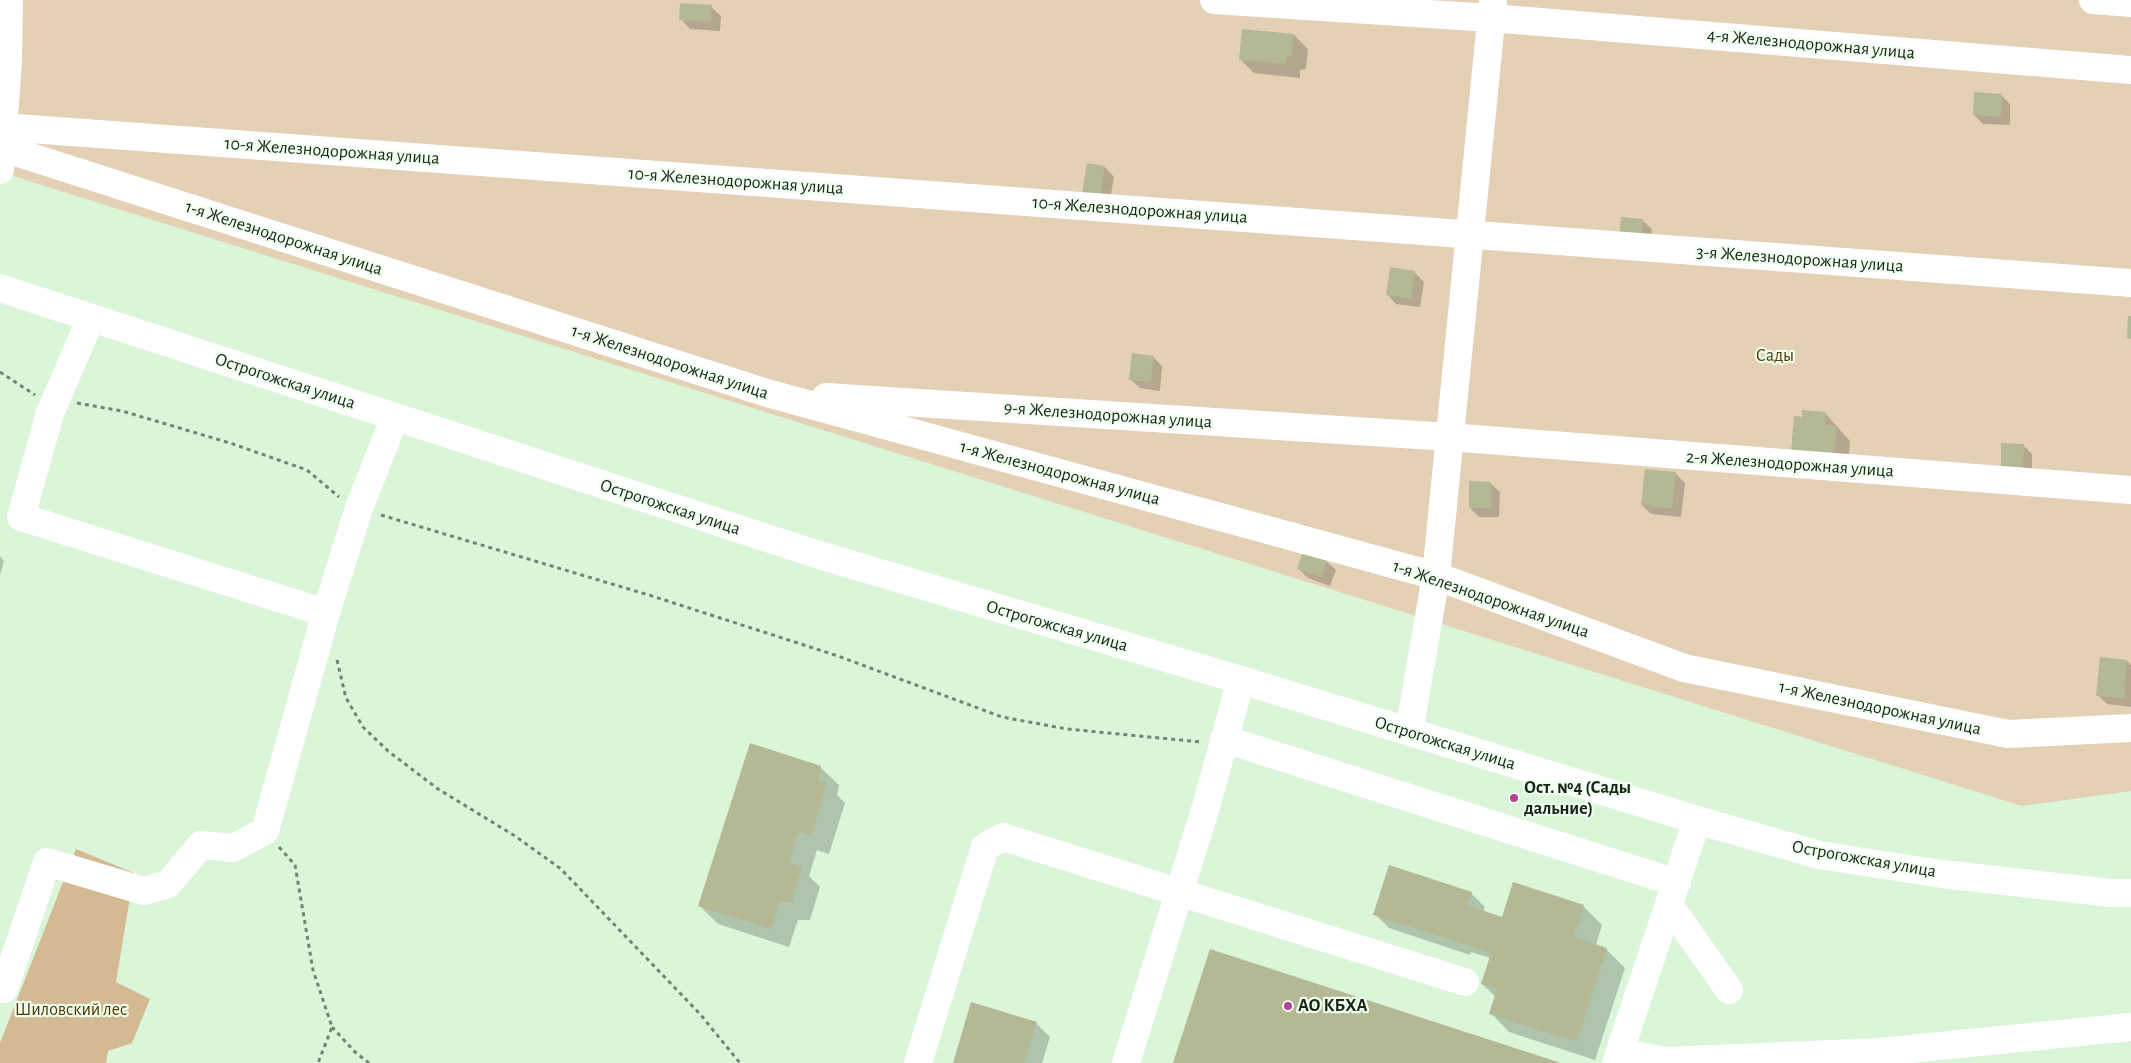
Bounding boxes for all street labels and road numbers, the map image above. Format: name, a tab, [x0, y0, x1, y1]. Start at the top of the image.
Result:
street label: 4-я Железнодорожная улица	[1706, 24, 1916, 64]
street label: 10-я Железнодорожная улица	[224, 133, 440, 169]
street label: 10-я Железнодорожная улица	[628, 163, 844, 199]
street label: 10-я Железнодорожная улица	[1032, 192, 1248, 228]
street label: 1-я Железнодорожная улица	[183, 196, 385, 280]
street label: 3-я Железнодорожная улица	[1696, 241, 1904, 277]
street label: 1-я Железнодорожная улица	[569, 320, 771, 404]
street label: Острогожская улица	[212, 348, 358, 414]
street label: 9-я Железнодорожная улица	[1003, 397, 1213, 433]
street label: 1-я Железнодорожная улица	[958, 436, 1162, 510]
street label: 2-я Железнодорожная улица	[1685, 446, 1895, 482]
street label: Острогожская улица	[597, 474, 743, 540]
street label: 1-я Железнодорожная улица	[1390, 555, 1592, 643]
street label: Острогожская улица	[984, 595, 1130, 657]
street label: 1-я Железнодорожная улица	[1777, 676, 1983, 740]
street label: Острогожская улица	[1372, 711, 1518, 775]
street label: Острогожская улица	[1790, 836, 1938, 882]

